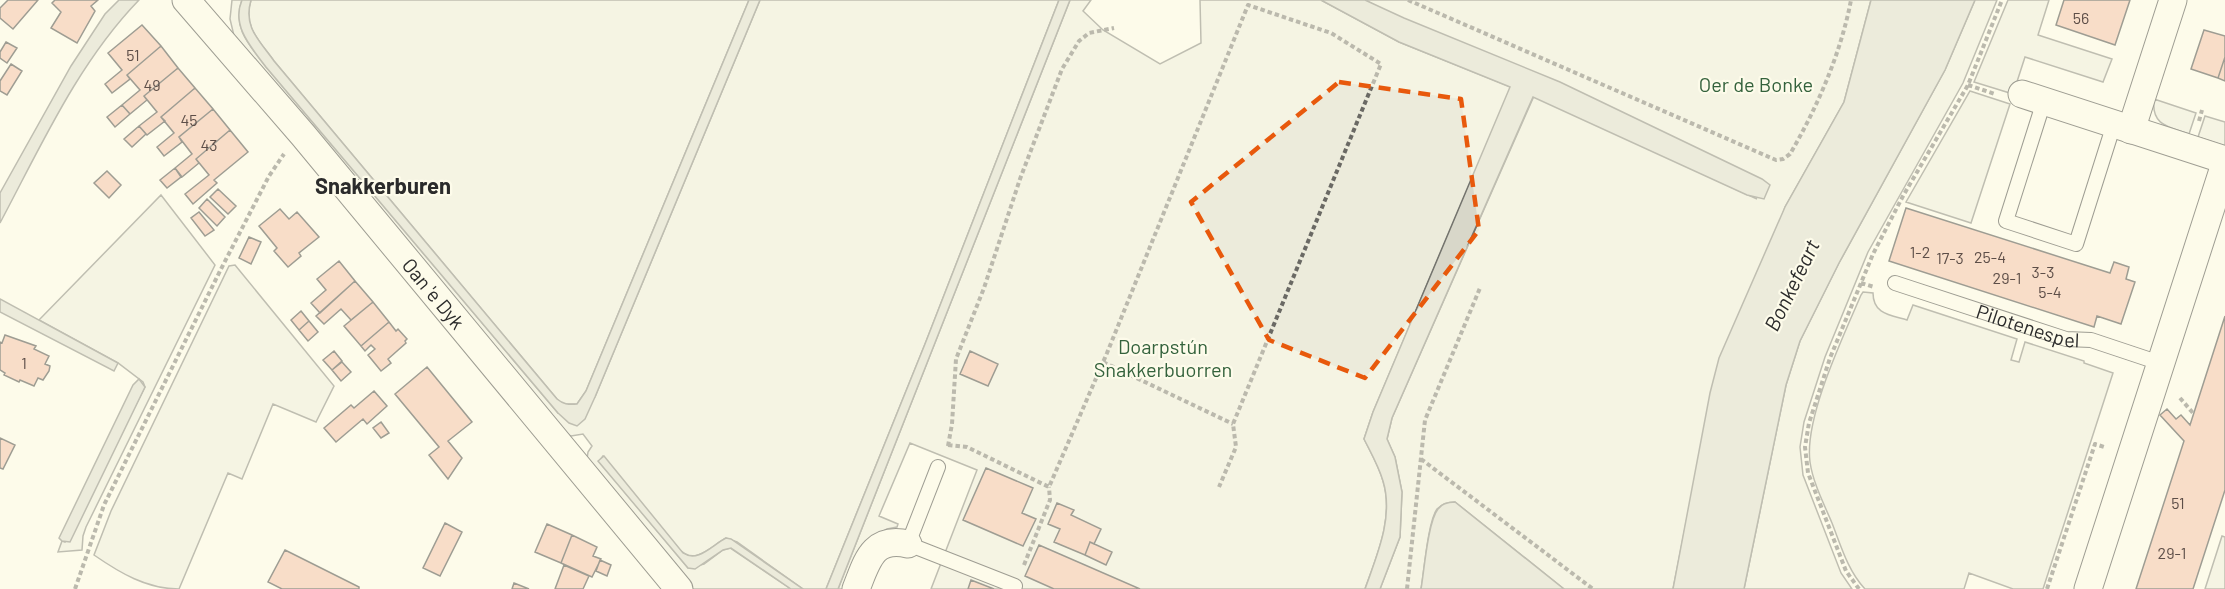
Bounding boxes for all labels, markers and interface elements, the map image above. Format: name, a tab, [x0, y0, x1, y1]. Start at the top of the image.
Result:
house number: 56	[2073, 8, 2089, 27]
house number: 51	[126, 45, 140, 64]
park label: Oer de Bonke	[1699, 72, 1813, 96]
house number: 49	[143, 75, 161, 94]
house number: 45	[180, 110, 198, 129]
house number: 43	[200, 135, 218, 154]
district label: Snakkerburen	[315, 172, 451, 198]
water label: Bonkefeart	[1758, 235, 1824, 335]
house number: 1-2	[1910, 242, 1930, 261]
house number: 25-4	[1974, 247, 2006, 266]
house number: 17-3	[1936, 248, 1964, 267]
street label: Oan 'e Dyk	[398, 253, 470, 334]
house number: 3-3	[2032, 262, 2054, 281]
house number: 29-1	[1993, 268, 2021, 287]
house number: 5-4	[2038, 282, 2062, 301]
street label: Pilotenespel	[1973, 299, 2080, 352]
park label: Doarpstún Snakkerbuorren	[1094, 334, 1232, 381]
house number: 1	[21, 353, 27, 372]
house number: 51	[2171, 493, 2185, 512]
house number: 29-1	[2158, 543, 2186, 562]

